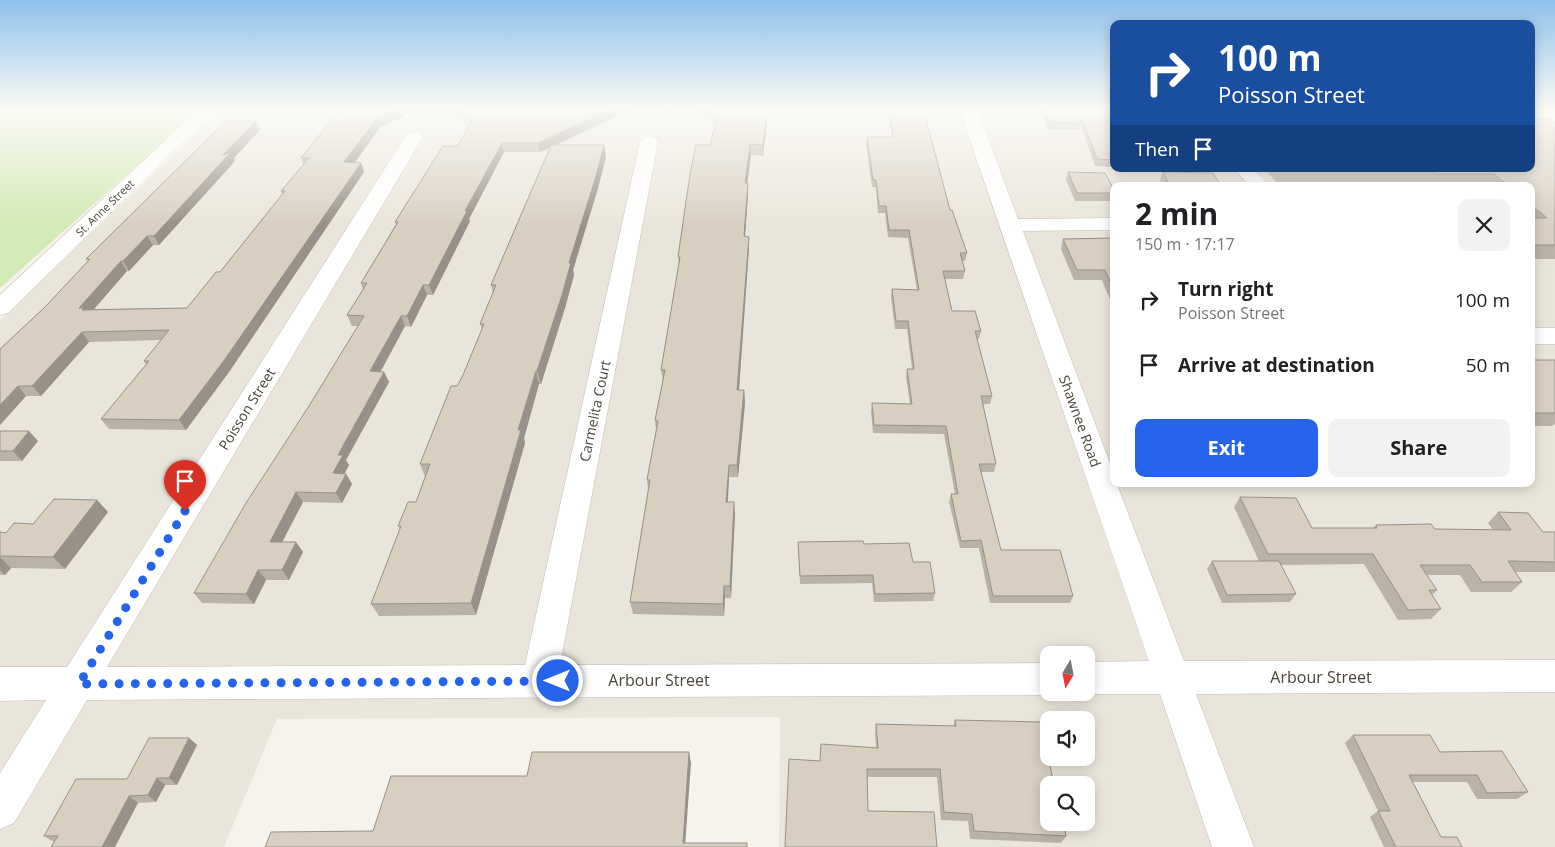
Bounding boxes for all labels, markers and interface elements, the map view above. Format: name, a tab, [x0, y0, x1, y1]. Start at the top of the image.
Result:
text: 100 m	[1218, 34, 1322, 81]
icon: right	[1135, 40, 1200, 105]
text: Poisson Street	[1218, 79, 1365, 109]
icon: arrive	[1189, 135, 1217, 163]
text: Then	[1135, 136, 1179, 162]
street label: St. Anne Street	[72, 176, 137, 239]
text: 2 min	[1135, 193, 1218, 234]
button: close	[1458, 199, 1510, 251]
text: 150 m · 17:17	[1135, 233, 1235, 255]
text: Turn right	[1178, 276, 1273, 302]
icon: right	[1135, 286, 1163, 314]
text: 100 m	[1455, 287, 1510, 313]
text: Poisson Street	[1178, 302, 1285, 324]
icon: arrive	[1135, 351, 1163, 379]
text: Arrive at destination	[1178, 352, 1375, 378]
text: 50 m	[1466, 352, 1510, 378]
street label: Carmelita Court	[574, 358, 615, 463]
street label: Poisson Street	[214, 364, 279, 453]
street label: Shawnee Road	[1055, 372, 1106, 469]
button: Exit	[1135, 419, 1318, 477]
button: Share	[1328, 419, 1510, 477]
pin	[164, 460, 206, 511]
icon: arrive	[171, 467, 199, 495]
north arrow	[1040, 646, 1095, 701]
map controls	[1040, 646, 1095, 831]
position arrow	[531, 654, 583, 706]
street label: Arbour Street	[1270, 666, 1372, 688]
street label: Arbour Street	[608, 669, 710, 691]
button: sound	[1040, 711, 1095, 766]
button: search	[1040, 776, 1095, 831]

